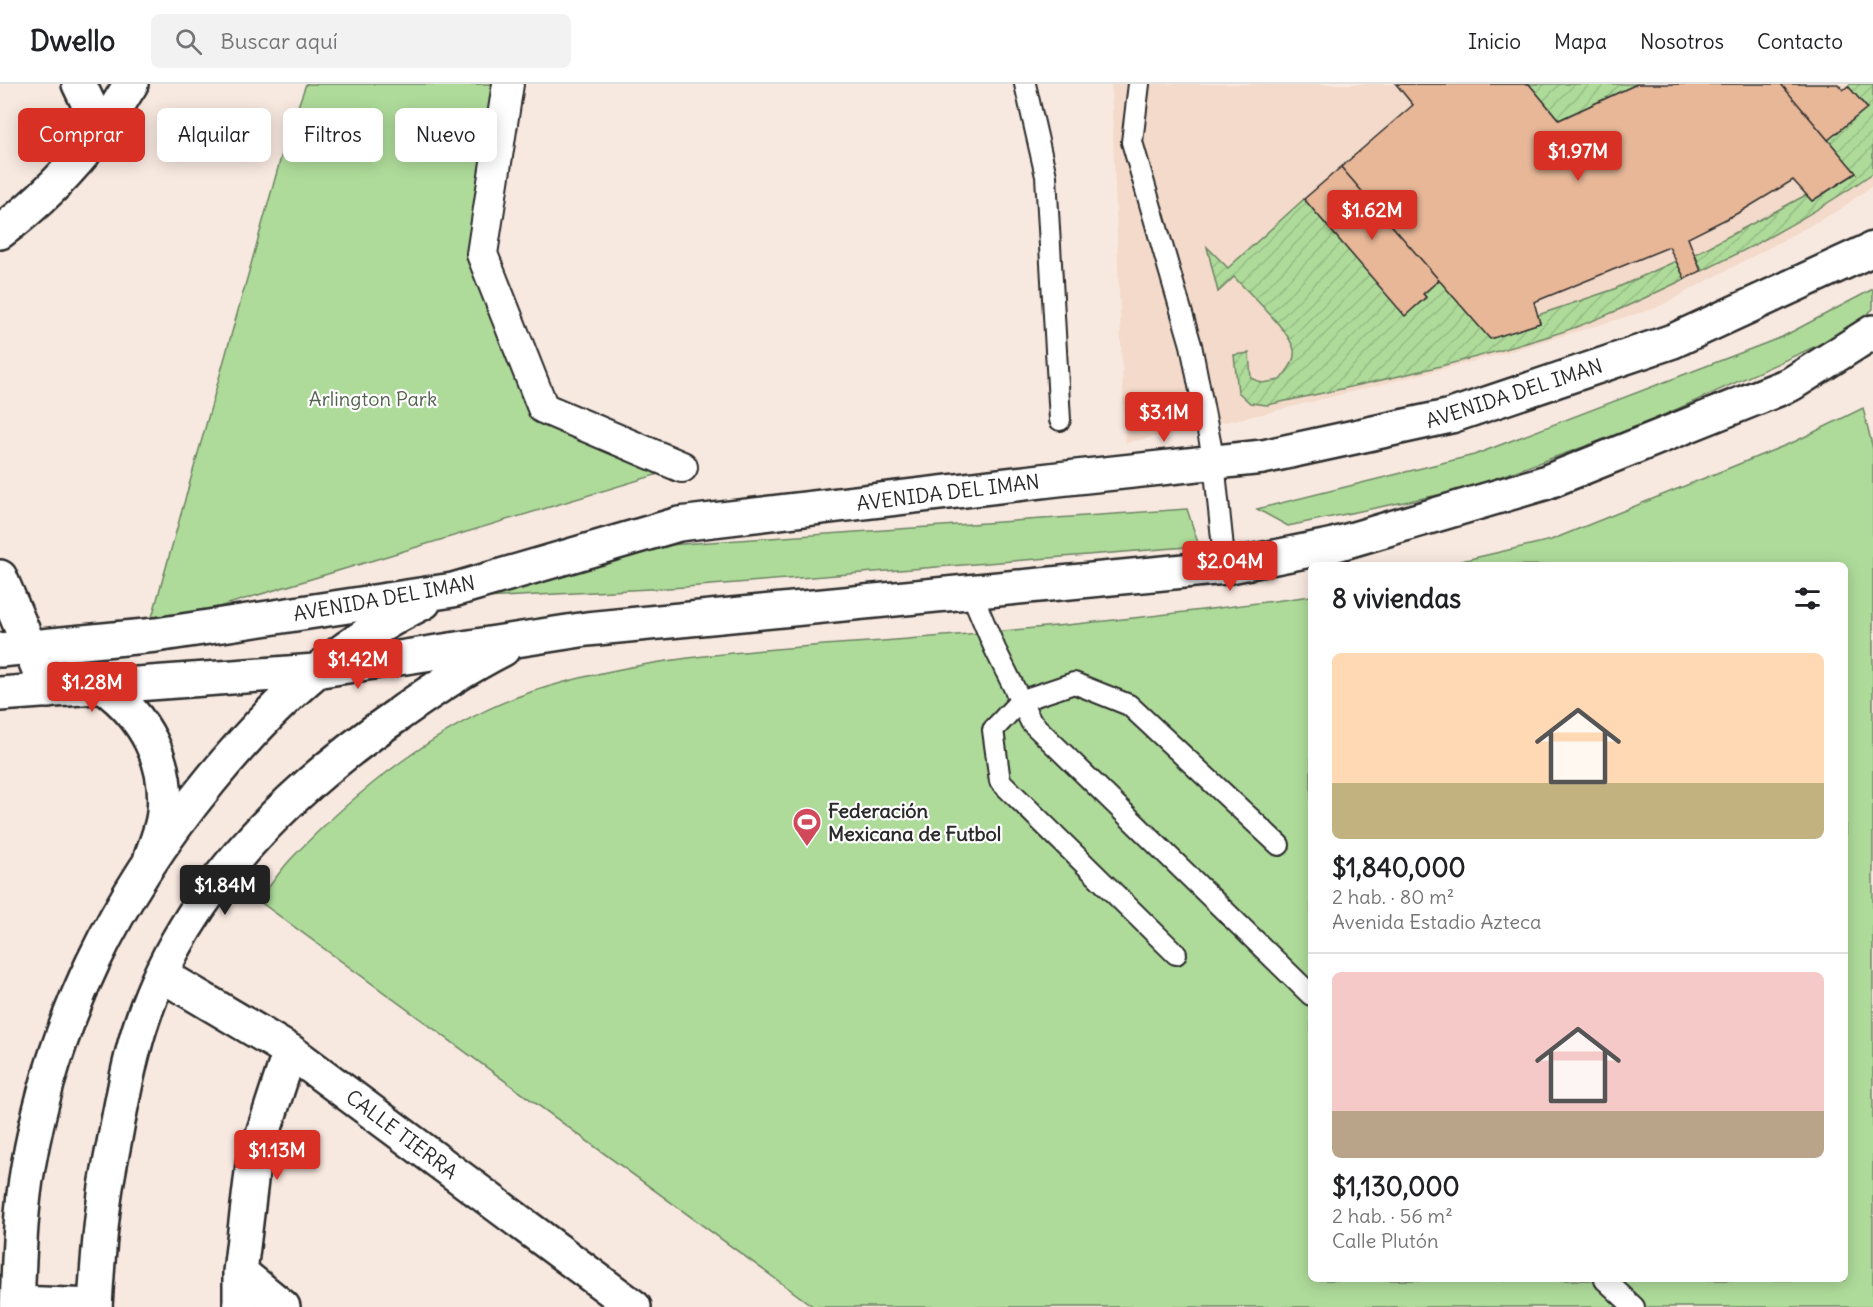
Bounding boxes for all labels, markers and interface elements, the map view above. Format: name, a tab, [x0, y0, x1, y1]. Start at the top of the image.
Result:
search box	[151, 14, 571, 68]
text: Dwello	[30, 23, 115, 59]
icon: search	[172, 25, 205, 58]
text: Buscar aquí	[220, 27, 338, 55]
text: Inicio	[1468, 28, 1521, 55]
text: Mapa	[1554, 28, 1607, 55]
text: Nosotros	[1640, 28, 1724, 55]
text: Contacto	[1757, 28, 1843, 55]
chip: Comprar	[18, 108, 145, 162]
chip: Alquilar	[157, 108, 271, 162]
chip: Filtros	[283, 108, 383, 162]
chip: Nuevo	[395, 108, 497, 162]
pin: $1.97M	[1529, 131, 1627, 182]
text: $1.97M	[1548, 138, 1608, 163]
pin: $1.62M	[1323, 190, 1421, 241]
text: $1.62M	[1341, 197, 1403, 222]
street label: AVENIDA DEL IMAN	[1423, 353, 1605, 433]
park label: Arlington Park	[309, 386, 437, 411]
pin: $3.1M	[1122, 392, 1206, 443]
text: $3.1M	[1139, 399, 1189, 424]
street label: AVENIDA DEL IMAN	[855, 468, 1041, 516]
pin: $2.04M	[1181, 541, 1279, 592]
text: $2.04M	[1196, 548, 1264, 573]
street label: AVENIDA DEL IMAN	[291, 570, 477, 626]
text: 8 viviendas	[1332, 582, 1461, 615]
icon: filters	[1791, 582, 1824, 615]
pin: $1.42M	[309, 639, 407, 690]
text: $1.42M	[327, 646, 389, 671]
pin: $1.28M	[43, 662, 141, 713]
text: $1.28M	[61, 669, 123, 694]
icon: home	[1524, 692, 1632, 800]
place label: Federación Mexicana de Futbol	[828, 798, 1001, 846]
sports icon: Federación Mexicana de Futbol	[791, 806, 823, 848]
text: $1,840,000	[1332, 851, 1466, 884]
pin: $1.84M	[176, 865, 274, 916]
text: $1.84M	[194, 872, 256, 897]
text: 2 hab. · 80 m²	[1332, 884, 1454, 909]
text: Avenida Estadio Azteca	[1332, 909, 1542, 934]
icon: home	[1524, 1011, 1632, 1119]
street label: CALLE TIERRA	[341, 1084, 463, 1184]
pin: $1.13M	[228, 1130, 326, 1181]
text: $1.13M	[248, 1137, 306, 1162]
text: $1,130,000	[1332, 1170, 1460, 1203]
text: 2 hab. · 56 m²	[1332, 1203, 1453, 1228]
text: Calle Plutón	[1332, 1228, 1439, 1253]

